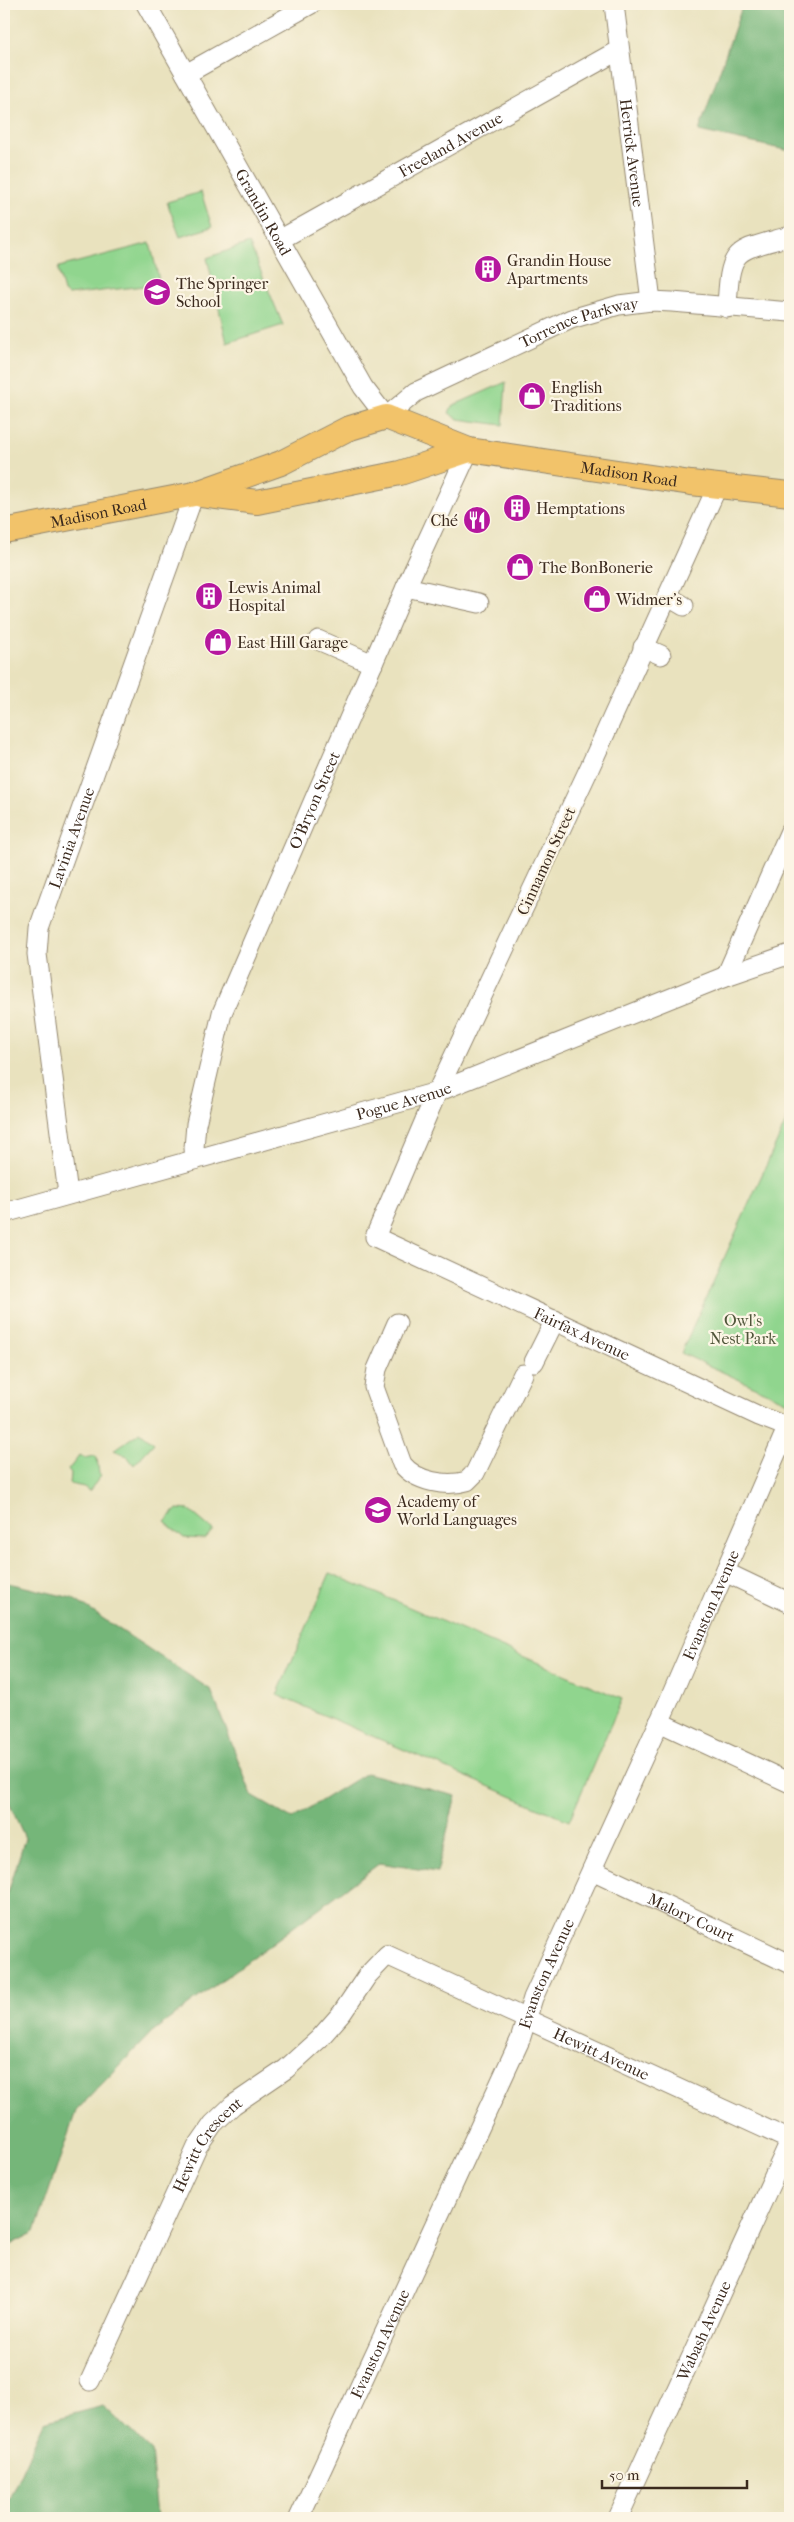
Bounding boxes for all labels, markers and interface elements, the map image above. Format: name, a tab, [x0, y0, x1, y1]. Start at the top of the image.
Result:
street label: Herrick Avenue	[616, 98, 649, 208]
street label: Freeland Avenue	[395, 108, 506, 181]
street label: Grandin Road	[232, 165, 296, 259]
place label: Grandin House Apartments	[506, 251, 611, 288]
building icon: Grandin House Apartments	[473, 254, 503, 284]
place label: The Springer School	[176, 274, 269, 311]
school or university icon: The Springer School	[142, 277, 172, 307]
street label: Torrence Parkway	[516, 293, 640, 352]
place label: English Traditions	[551, 378, 622, 415]
shop icon: English Traditions	[517, 381, 547, 411]
street label: Madison Road	[579, 457, 679, 490]
building icon: Hemptations	[502, 493, 532, 523]
street label: Madison Road	[48, 494, 148, 531]
place label: Hemptations	[536, 499, 625, 518]
restaurant icon: Ché	[462, 505, 492, 535]
place label: Ché	[430, 511, 458, 530]
shop icon: The BonBonerie	[505, 552, 535, 582]
place label: The BonBonerie	[539, 558, 653, 577]
place label: Lewis Animal Hospital	[228, 578, 322, 615]
building icon: Lewis Animal Hospital	[194, 581, 224, 611]
shop icon: Widmer's	[582, 584, 612, 614]
place label: Widmer's	[615, 590, 682, 609]
shop icon: East Hill Garage	[203, 627, 233, 657]
place label: East Hill Garage	[237, 633, 348, 652]
street label: O’Bryon Street	[284, 748, 343, 852]
street label: Lavinia Avenue	[44, 784, 98, 891]
street label: Cinnamon Street	[513, 803, 580, 918]
street label: Pogue Avenue	[354, 1078, 454, 1124]
street label: Fairfax Avenue	[531, 1303, 633, 1364]
park label: Owl's Nest Park	[710, 1311, 777, 1348]
place label: Academy of World Languages	[396, 1492, 517, 1529]
school or university icon: Academy of World Languages	[363, 1495, 393, 1525]
street label: Evanston Avenue	[678, 1547, 743, 1663]
street label: Malory Court	[645, 1889, 738, 1946]
street label: Evanston Avenue	[515, 1915, 578, 2031]
street label: Hewitt Avenue	[551, 2023, 653, 2084]
street label: Hewitt Crescent	[168, 2092, 246, 2195]
street label: Wabash Avenue	[672, 2278, 735, 2384]
street label: Evanston Avenue	[346, 2286, 413, 2401]
scale bar	[602, 2457, 746, 2489]
text: 50 m	[609, 2466, 640, 2484]

